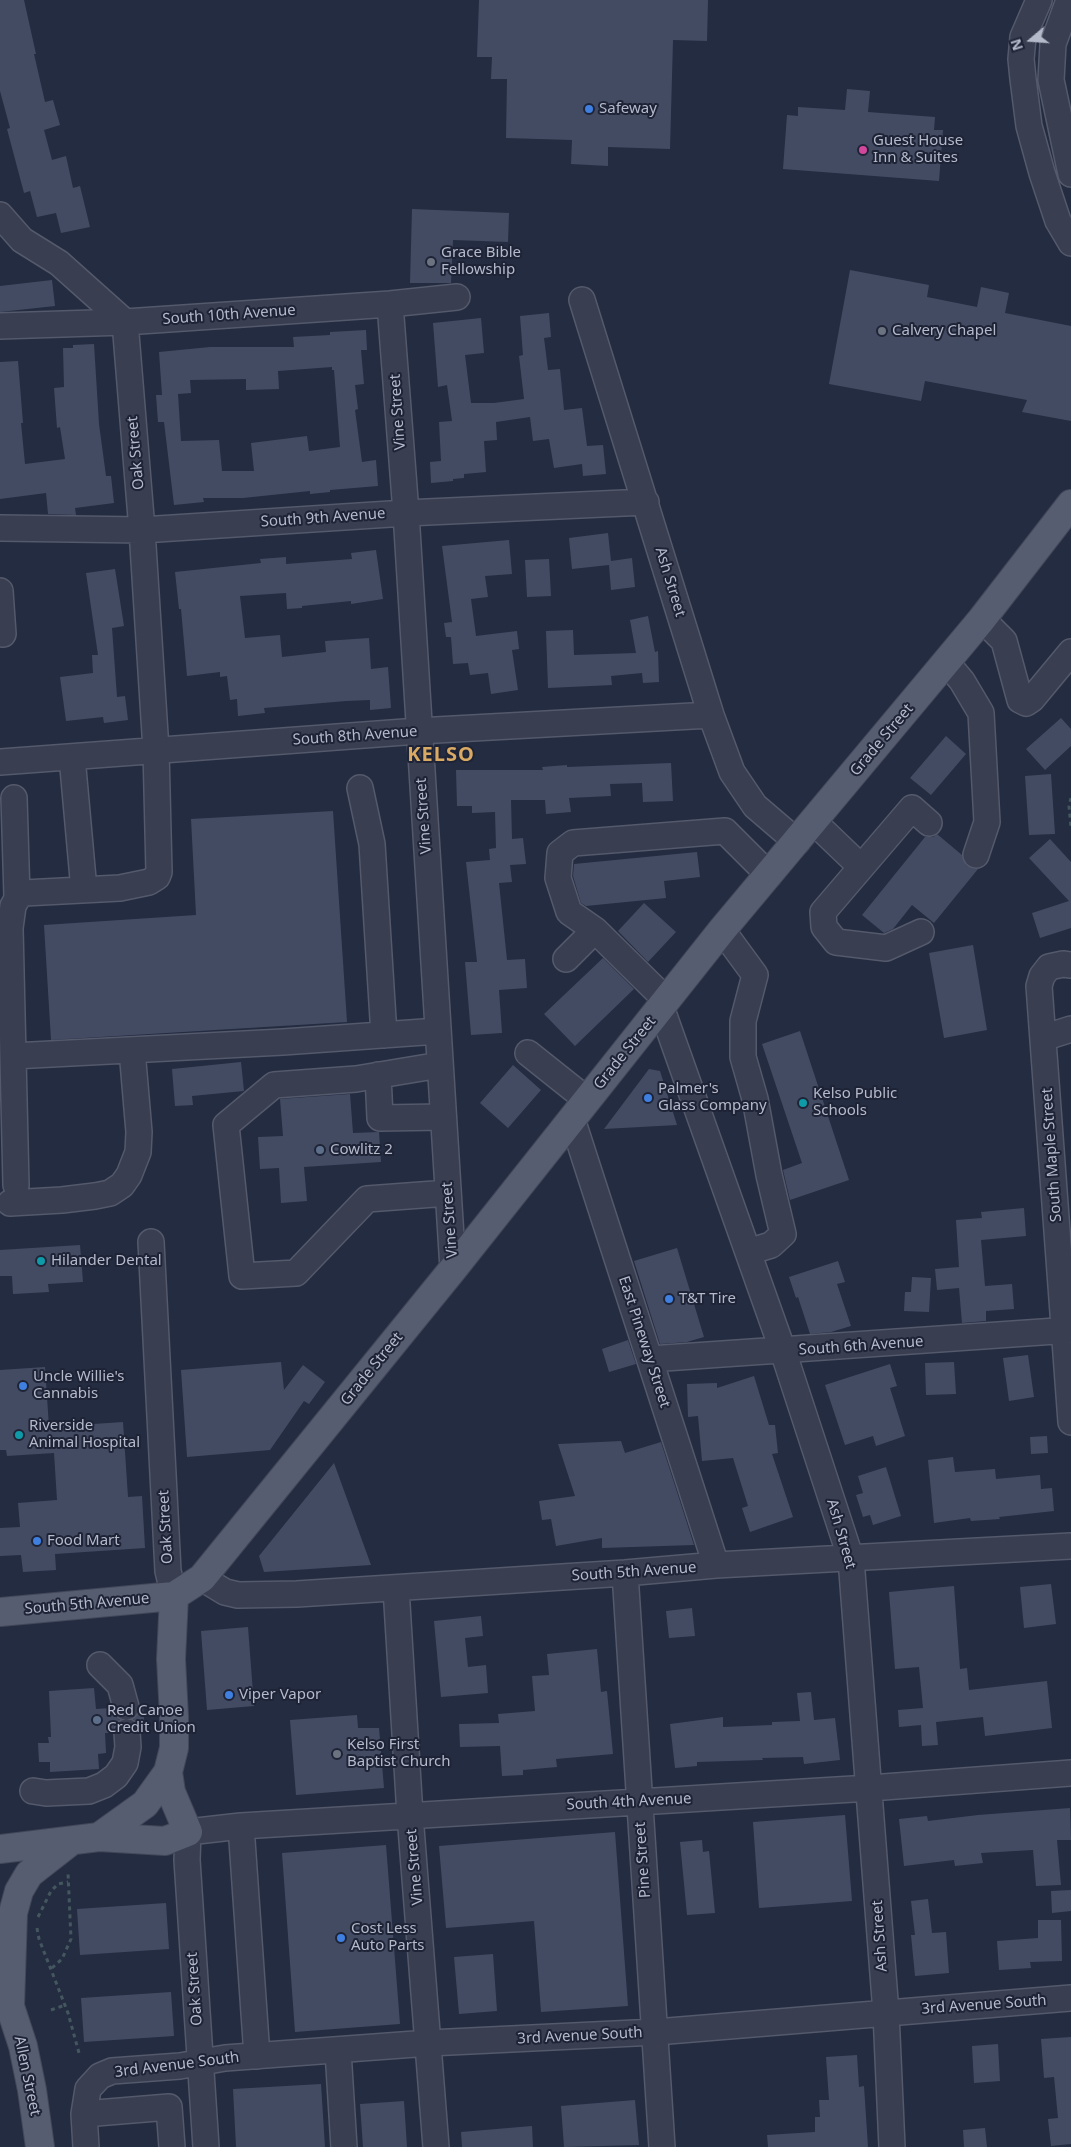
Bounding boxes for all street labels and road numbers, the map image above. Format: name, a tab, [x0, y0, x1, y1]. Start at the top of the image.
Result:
street label: South 10th Avenue	[162, 301, 296, 329]
street label: Vine Street	[386, 373, 410, 451]
street label: Oak Street	[124, 415, 148, 491]
street label: South 9th Avenue	[260, 505, 386, 531]
street label: Ash Street	[651, 545, 689, 619]
street label: Grade Street	[847, 700, 917, 780]
street label: South 8th Avenue	[292, 723, 418, 749]
street label: Vine Street	[412, 777, 436, 855]
street label: Grade Street	[590, 1013, 660, 1093]
street label: South Maple Street	[1038, 1087, 1066, 1223]
street label: Vine Street	[438, 1181, 462, 1259]
street label: East Pineway Street	[614, 1274, 674, 1410]
street label: Grade Street	[337, 1329, 407, 1409]
street label: South 6th Avenue	[798, 1333, 924, 1359]
street label: Oak Street	[155, 1490, 177, 1564]
street label: Ash Street	[822, 1497, 860, 1571]
street label: South 5th Avenue	[571, 1559, 697, 1585]
street label: South 5th Avenue	[24, 1590, 150, 1618]
street label: South 4th Avenue	[566, 1790, 692, 1814]
street label: Pine Street	[631, 1821, 655, 1899]
street label: Vine Street	[403, 1828, 427, 1906]
street label: Ash Street	[869, 1900, 891, 1972]
street label: Oak Street	[183, 1952, 207, 2026]
street label: 3rd Avenue South	[921, 1992, 1047, 2018]
street label: 3rd Avenue South	[517, 2024, 643, 2048]
street label: Allen Street	[10, 2035, 44, 2117]
street label: 3rd Avenue South	[114, 2048, 240, 2082]

